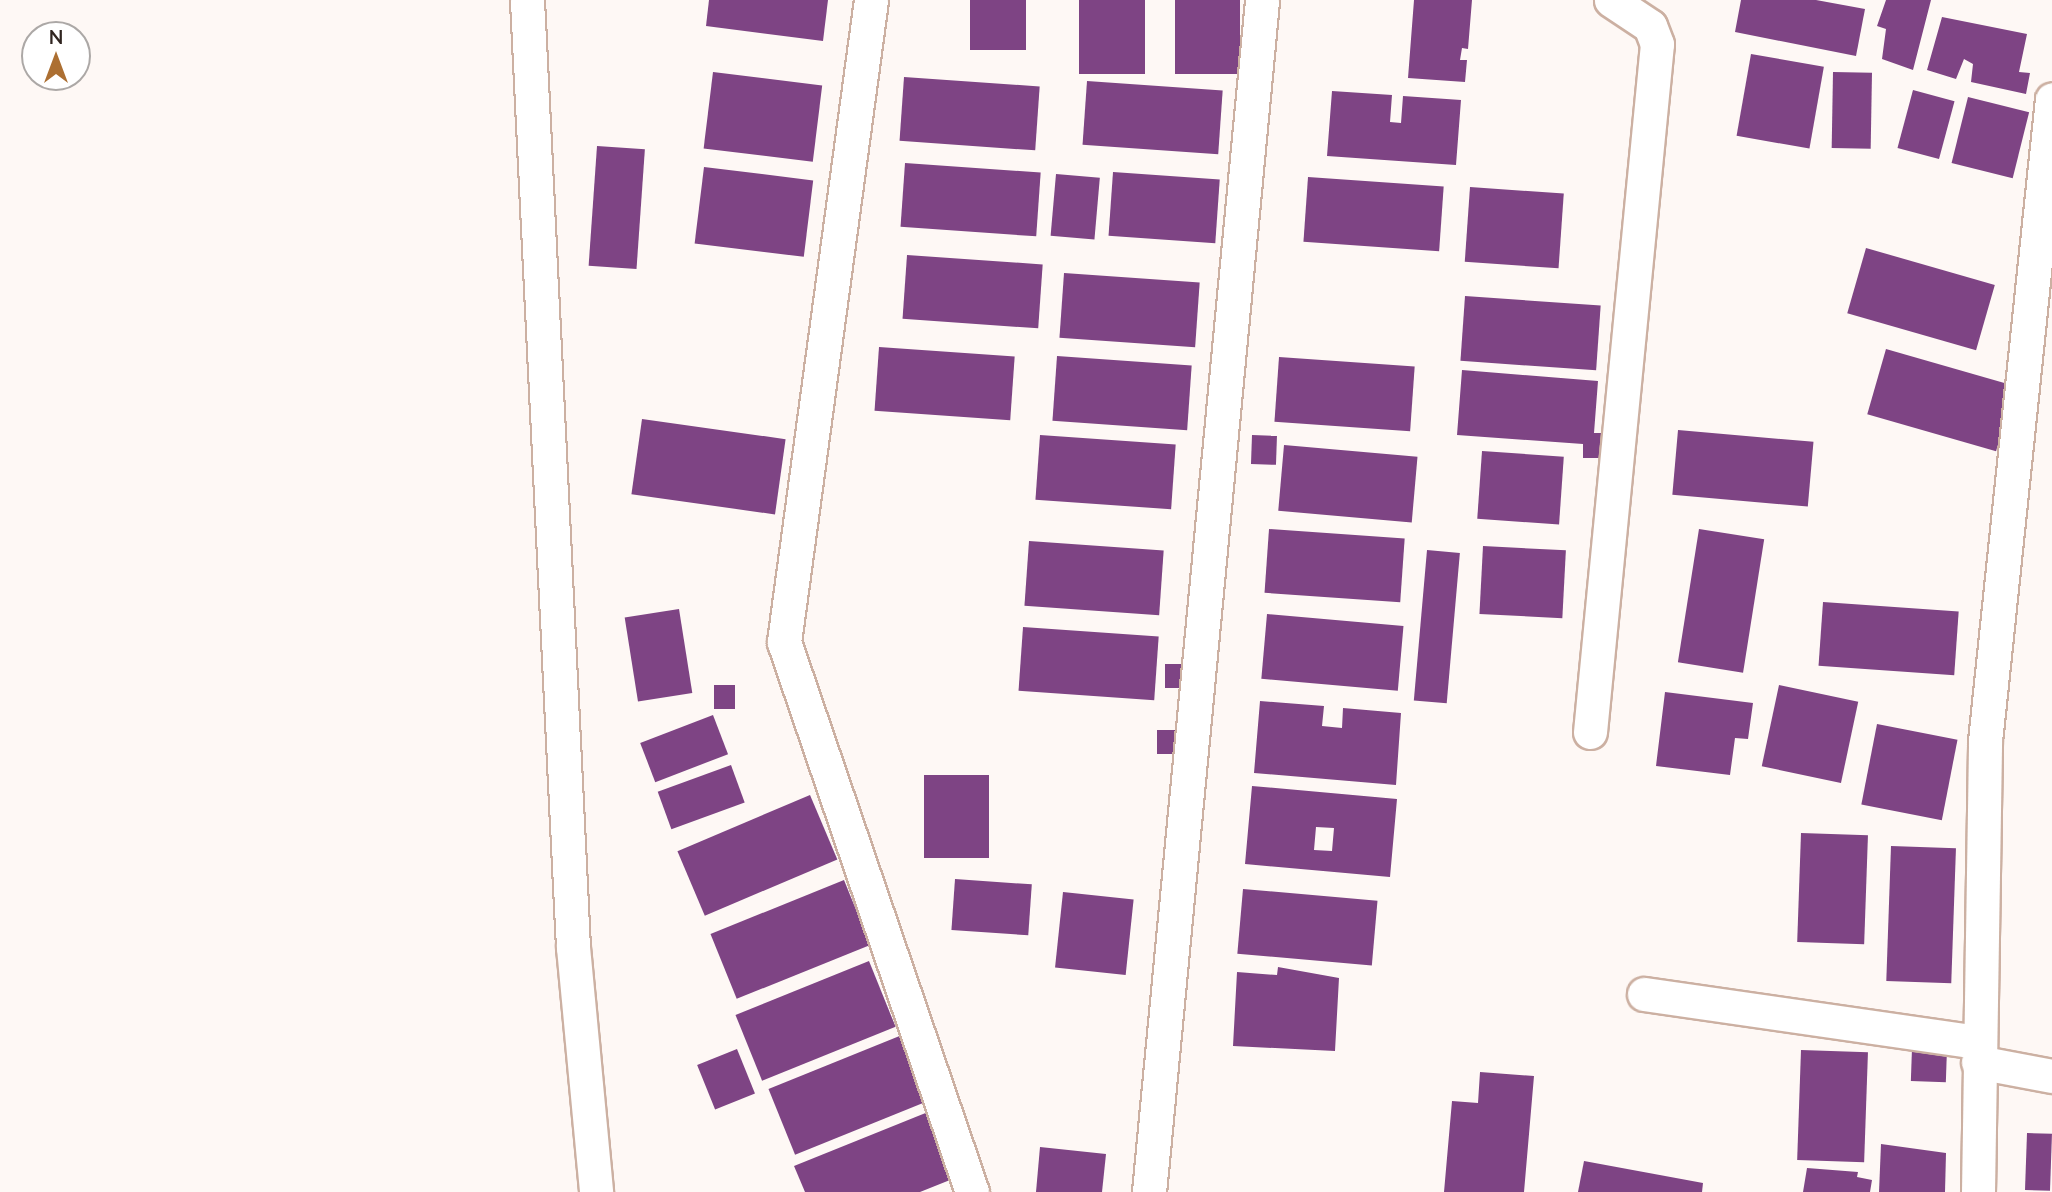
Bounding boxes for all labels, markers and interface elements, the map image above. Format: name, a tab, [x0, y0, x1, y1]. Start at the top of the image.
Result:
north arrow	[21, 21, 91, 91]
text: N	[49, 25, 63, 48]

